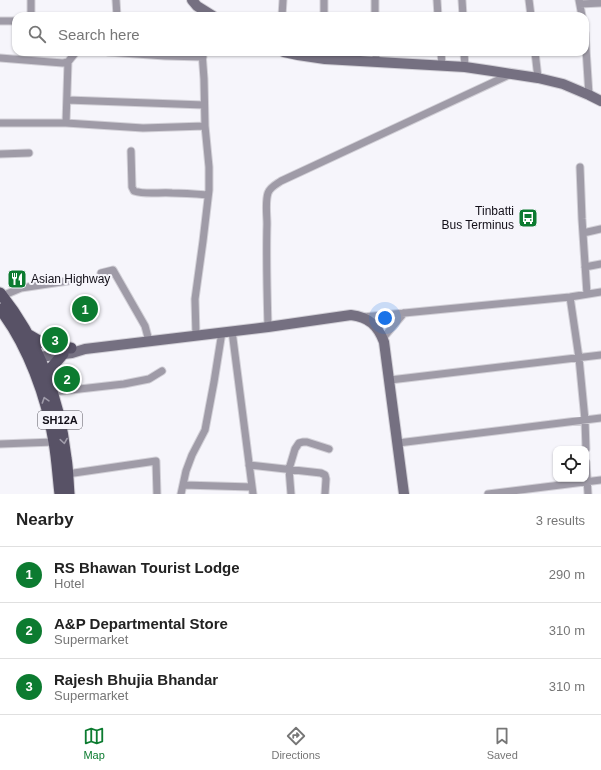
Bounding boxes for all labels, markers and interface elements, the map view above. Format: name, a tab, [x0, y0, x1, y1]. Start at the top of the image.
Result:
search box	[12, 12, 589, 56]
icon: search	[26, 23, 48, 45]
text: Search here	[58, 26, 140, 43]
place label: Tinbatti Bus Terminus	[442, 204, 514, 232]
bus stop icon: Tinbatti Bus Terminus	[517, 207, 539, 229]
restaurant icon: Asian Highway	[6, 268, 28, 290]
place label: Asian Highway	[31, 272, 110, 286]
pin: 1	[72, 294, 98, 324]
your location	[375, 308, 395, 328]
pin: 3	[42, 325, 68, 355]
pin: 2	[54, 364, 80, 394]
one-way arrow	[41, 397, 49, 404]
road number: SH12A	[38, 411, 82, 429]
one-way arrow	[59, 438, 68, 444]
map controls	[553, 446, 589, 482]
button: locate	[553, 446, 589, 482]
text: Nearby	[16, 510, 74, 529]
text: 3 results	[536, 513, 585, 528]
text: RS Bhawan Tourist Lodge	[54, 559, 240, 576]
text: 1	[25, 567, 33, 582]
text: 290 m	[549, 567, 585, 582]
text: Hotel	[54, 576, 84, 591]
text: A&P Departmental Store	[54, 615, 228, 632]
text: 2	[25, 623, 33, 638]
text: 310 m	[549, 623, 585, 638]
text: Supermarket	[54, 632, 128, 647]
text: Rajesh Bhujia Bhandar	[54, 671, 218, 688]
text: 3	[25, 679, 33, 694]
text: 310 m	[549, 679, 585, 694]
text: Supermarket	[54, 688, 128, 703]
tab: Map	[83, 725, 105, 761]
tab: Directions	[271, 725, 320, 761]
tab: Saved	[487, 725, 518, 761]

